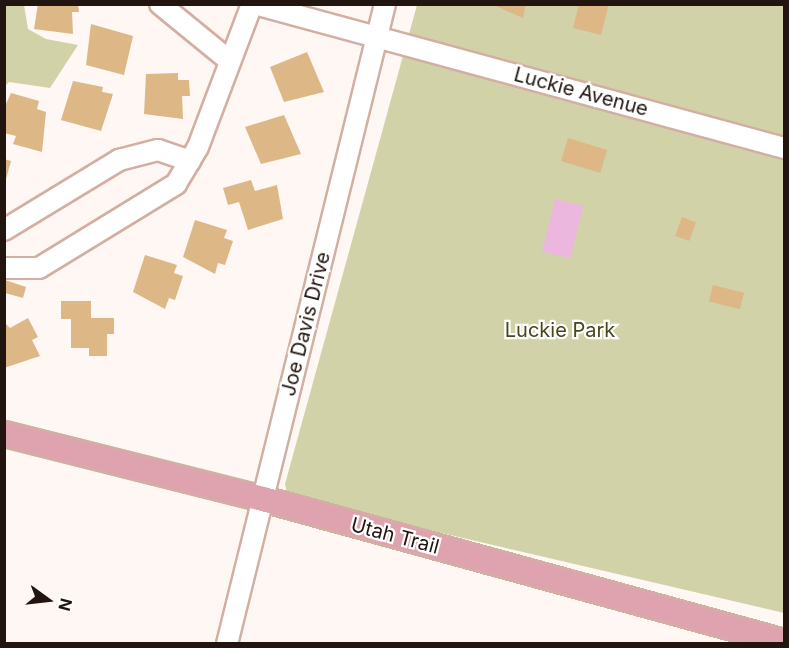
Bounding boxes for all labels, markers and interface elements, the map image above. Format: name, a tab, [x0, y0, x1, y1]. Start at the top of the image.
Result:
street label: Luckie Avenue	[511, 63, 651, 121]
street label: Joe Davis Drive	[276, 249, 336, 399]
park label: Luckie Park	[505, 318, 615, 342]
street label: Utah Trail	[348, 513, 442, 559]
north arrow	[18, 570, 78, 630]
text: N	[54, 596, 77, 613]

